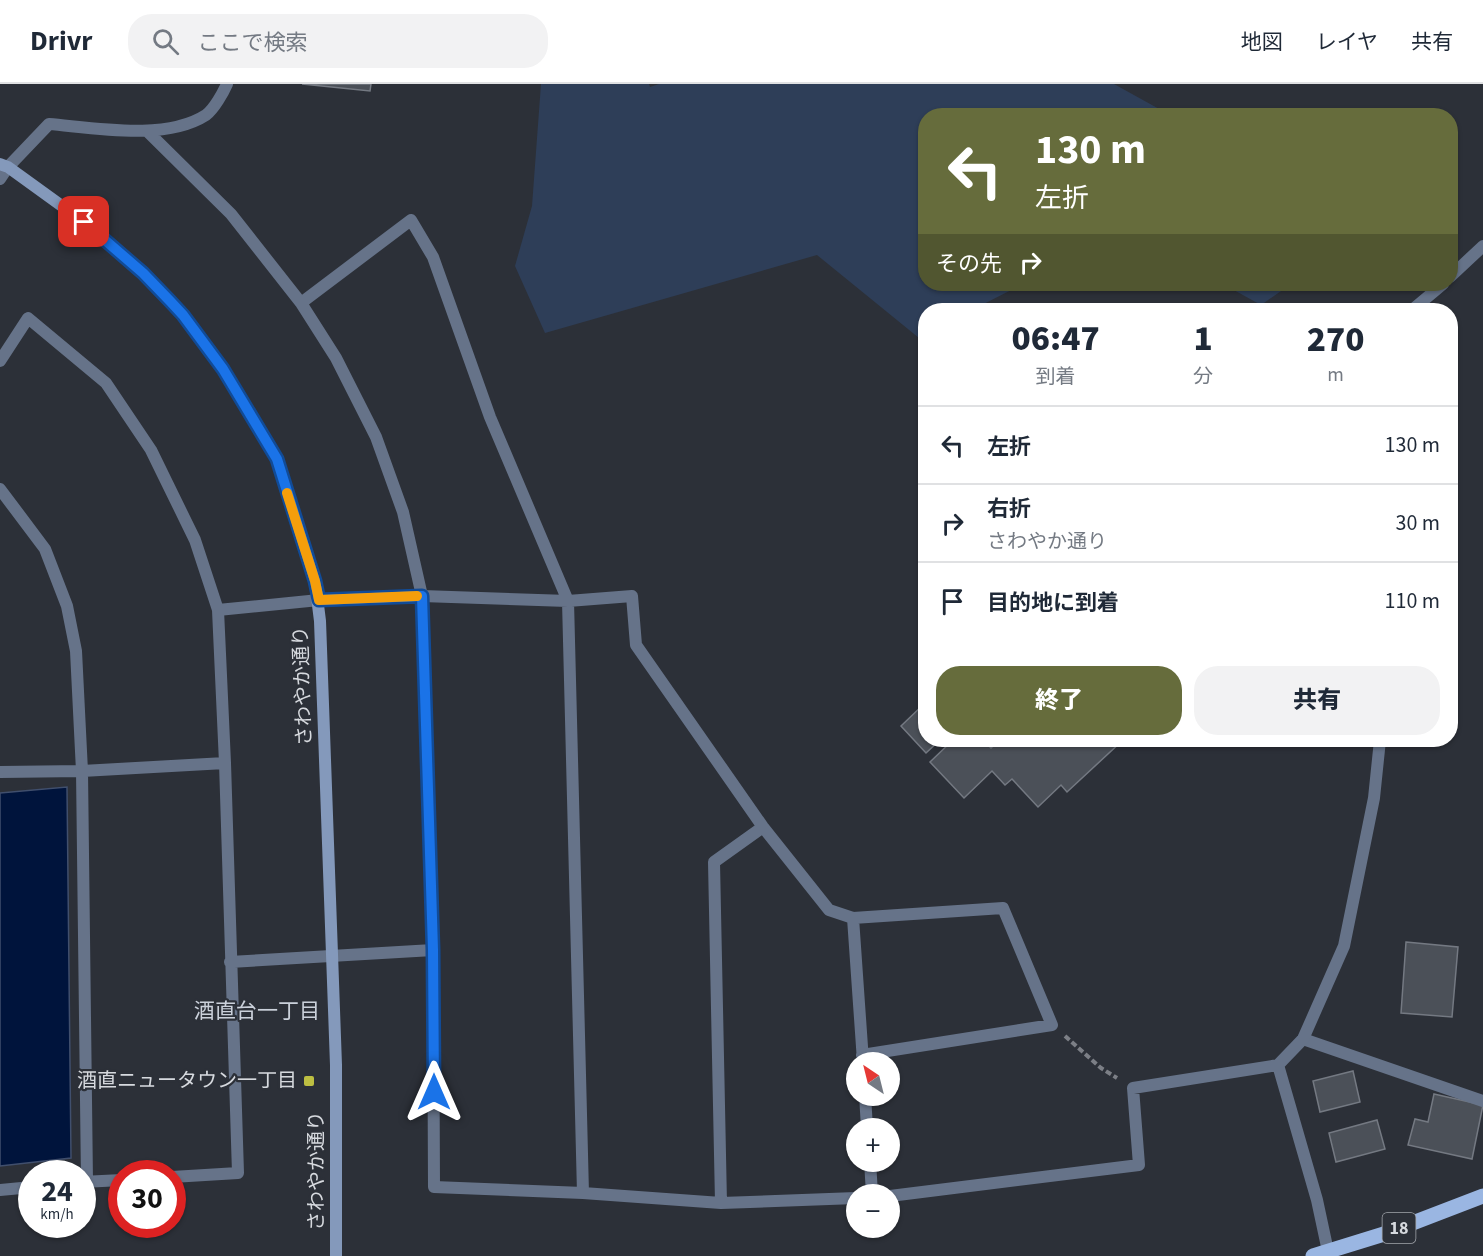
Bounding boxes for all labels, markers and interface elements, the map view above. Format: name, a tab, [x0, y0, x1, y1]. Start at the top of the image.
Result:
search box	[128, 14, 548, 68]
text: Drivr	[30, 21, 92, 61]
icon: search	[149, 25, 182, 58]
text: ここで検索	[197, 27, 307, 59]
text: 地図	[1241, 27, 1283, 57]
text: レイヤ	[1316, 27, 1378, 57]
text: 共有	[1411, 27, 1453, 57]
text: 130 m	[1035, 120, 1146, 180]
icon: left	[936, 132, 1014, 210]
text: 左折	[1035, 179, 1089, 218]
pin	[58, 196, 109, 247]
icon: arrive	[67, 205, 100, 238]
icon: right	[1014, 246, 1047, 279]
text: その先	[936, 248, 1002, 280]
text: 06:47	[1012, 313, 1100, 364]
text: 1	[1194, 313, 1213, 364]
text: 270	[1307, 314, 1364, 365]
text: m	[1327, 361, 1344, 389]
text: 到着	[1036, 363, 1076, 391]
text: 分	[1193, 363, 1213, 391]
icon: left	[936, 429, 969, 462]
text: 130 m	[1385, 429, 1440, 461]
text: 左折	[987, 431, 1031, 463]
text: 右折	[987, 493, 1031, 525]
icon: right	[936, 507, 969, 540]
text: 30 m	[1395, 507, 1440, 539]
text: さわやか通り	[987, 528, 1107, 556]
icon: arrive	[936, 585, 969, 618]
text: 110 m	[1385, 585, 1440, 617]
text: 目的地に到着	[987, 587, 1119, 619]
street label: さわやか通り	[287, 626, 319, 746]
button: 終了	[936, 666, 1182, 735]
button: 共有	[1194, 666, 1440, 735]
district label: 酒直台一丁目	[194, 996, 320, 1026]
north arrow	[846, 1052, 900, 1106]
map controls	[846, 1052, 900, 1238]
position arrow	[402, 1060, 466, 1124]
place label: 酒直ニュータウン一丁目	[77, 1067, 297, 1095]
marker: 酒直ニュータウン一丁目	[302, 1074, 316, 1088]
street label: さわやか通り	[303, 1111, 331, 1231]
button: +	[846, 1118, 900, 1172]
speed limit sign: 30	[108, 1160, 186, 1238]
text: 24	[41, 1170, 73, 1213]
button: −	[846, 1184, 900, 1238]
text: km/h	[40, 1204, 74, 1225]
road number: 18	[1382, 1213, 1416, 1243]

